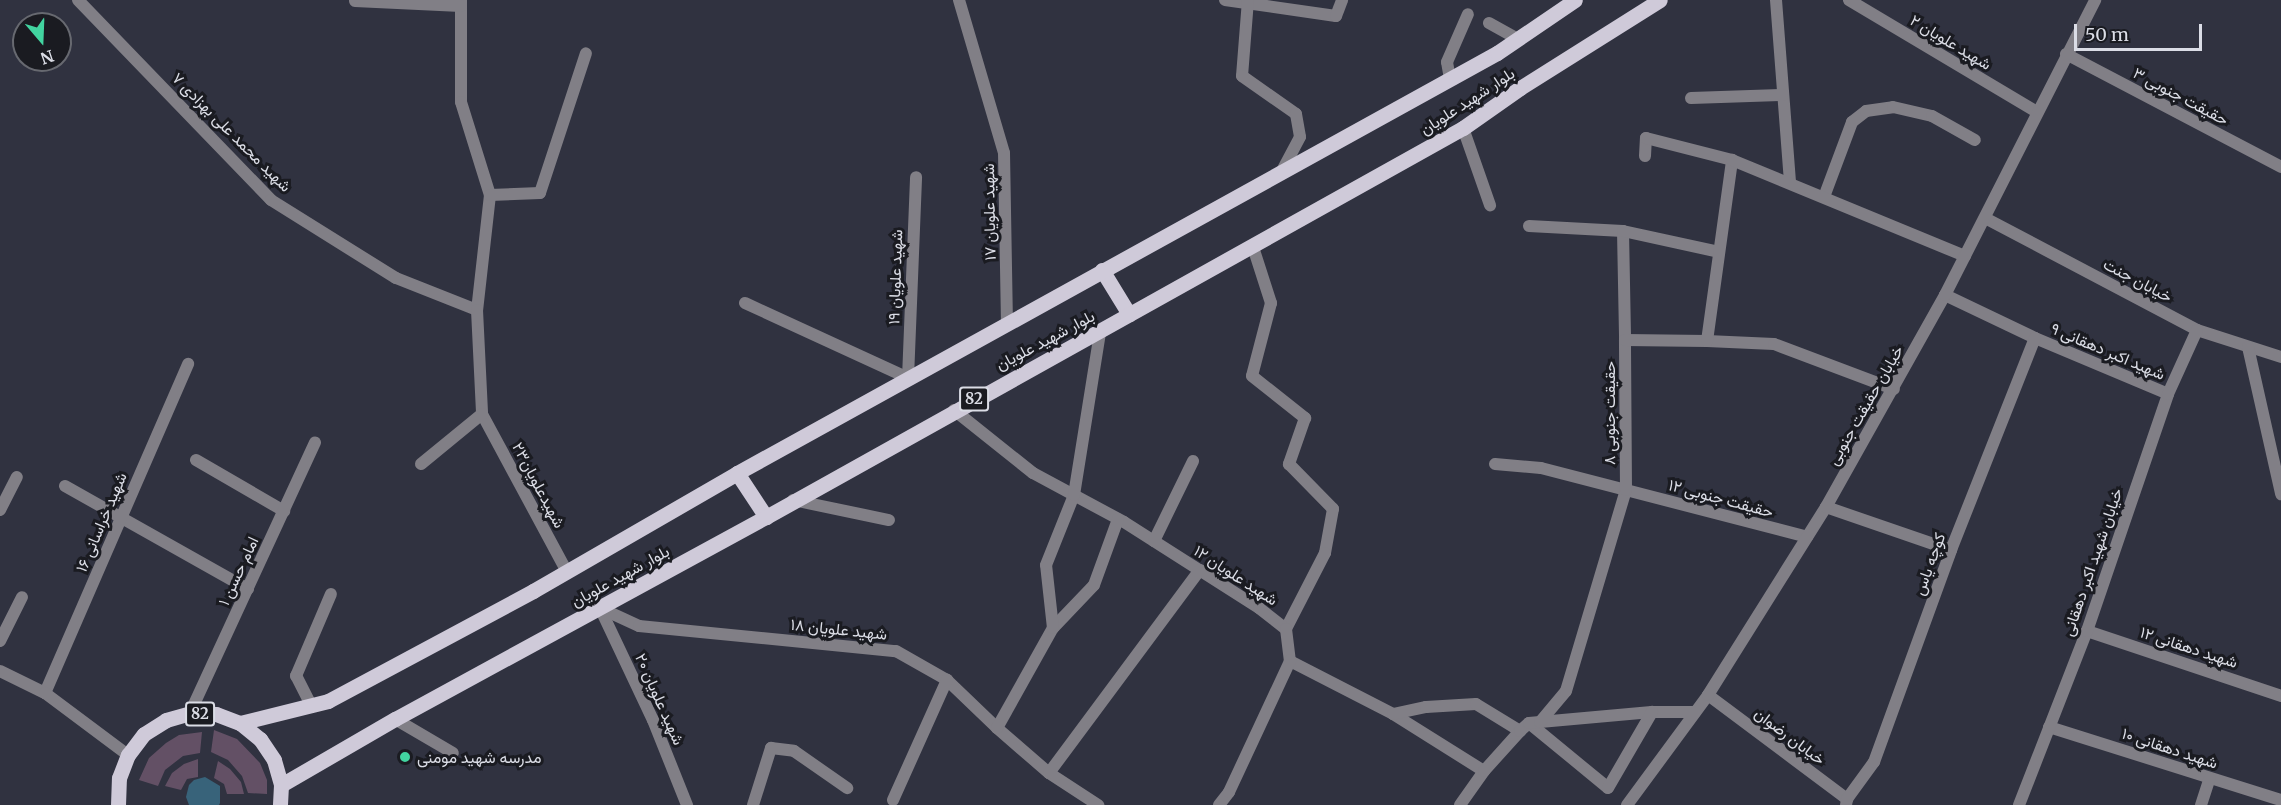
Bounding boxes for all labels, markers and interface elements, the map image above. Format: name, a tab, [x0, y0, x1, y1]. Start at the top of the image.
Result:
street label: شهید علویان ۲	[1907, 10, 1995, 74]
north arrow	[12, 12, 72, 72]
scale bar	[2077, 12, 2204, 50]
text: 50 m	[2085, 23, 2129, 46]
text: N	[38, 46, 56, 69]
street label: بلوار شهید علویان	[1416, 63, 1518, 139]
street label: حقیقت جنوبی ۳	[2130, 63, 2232, 129]
street label: شهید محمد علی بهزادی ۷	[168, 68, 296, 196]
street label: شهید علویان ۱۷	[979, 163, 999, 261]
street label: شهید علویان ۱۹	[884, 229, 906, 325]
street label: خیابان جنت	[2100, 254, 2176, 306]
street label: بلوار شهید علویان	[992, 306, 1098, 374]
street label: شهید اکبر دهقانی ۹	[2048, 318, 2168, 384]
street label: خیابان حقیقت جنوبی	[1823, 342, 1907, 468]
street label: حقیقت جنوبی ۸	[1599, 361, 1619, 465]
road number: 82	[959, 387, 989, 411]
street label: شهیدعلویان۲۳	[508, 439, 570, 531]
street label: شهید خراسانی ۱۶	[71, 469, 131, 575]
street label: حقیقت جنوبی ۱۲	[1666, 475, 1776, 521]
street label: خیابان شهید اکبر دهقانی	[2058, 486, 2126, 638]
street label: کوچه یاس	[1909, 530, 1949, 598]
street label: امام حسن ۱	[214, 533, 262, 609]
street label: بلوار شهید علویان	[568, 541, 672, 611]
street label: شهید علویان ۱۲	[1191, 541, 1281, 609]
street label: شهید علویان ۱۸	[790, 614, 888, 644]
street label: شهید دهقانی ۱۲	[2138, 622, 2240, 672]
street label: شهید علویان ۲۰	[631, 650, 689, 748]
road number: 82	[185, 702, 215, 726]
street label: خیابان رضوان	[1751, 703, 1829, 769]
street label: شهید دهقانی ۱۰	[2120, 723, 2220, 773]
place label: مدرسه شهید مومنی	[417, 747, 542, 767]
marker: مدرسه شهید مومنی	[398, 750, 412, 764]

